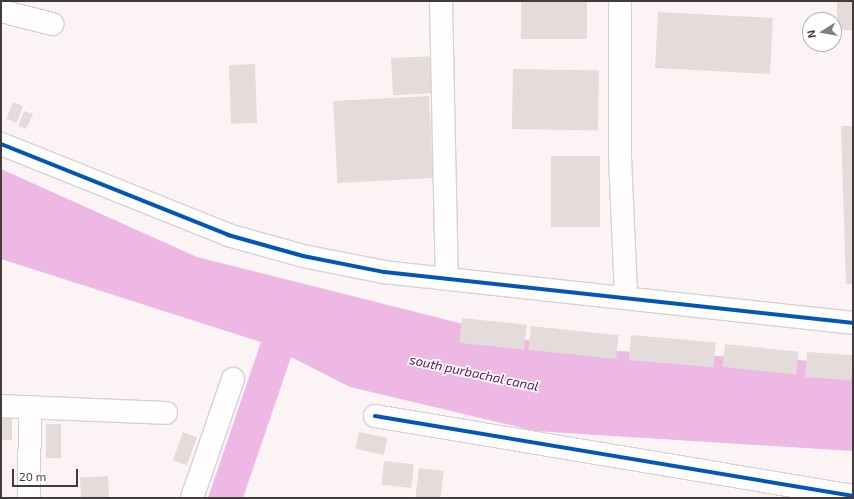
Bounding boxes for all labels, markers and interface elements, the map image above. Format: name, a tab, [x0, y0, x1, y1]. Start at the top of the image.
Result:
north arrow	[802, 12, 842, 52]
text: N	[804, 29, 818, 39]
water label: south purbachal canal	[408, 352, 540, 394]
scale bar	[14, 461, 80, 487]
text: 20 m	[19, 469, 46, 483]

